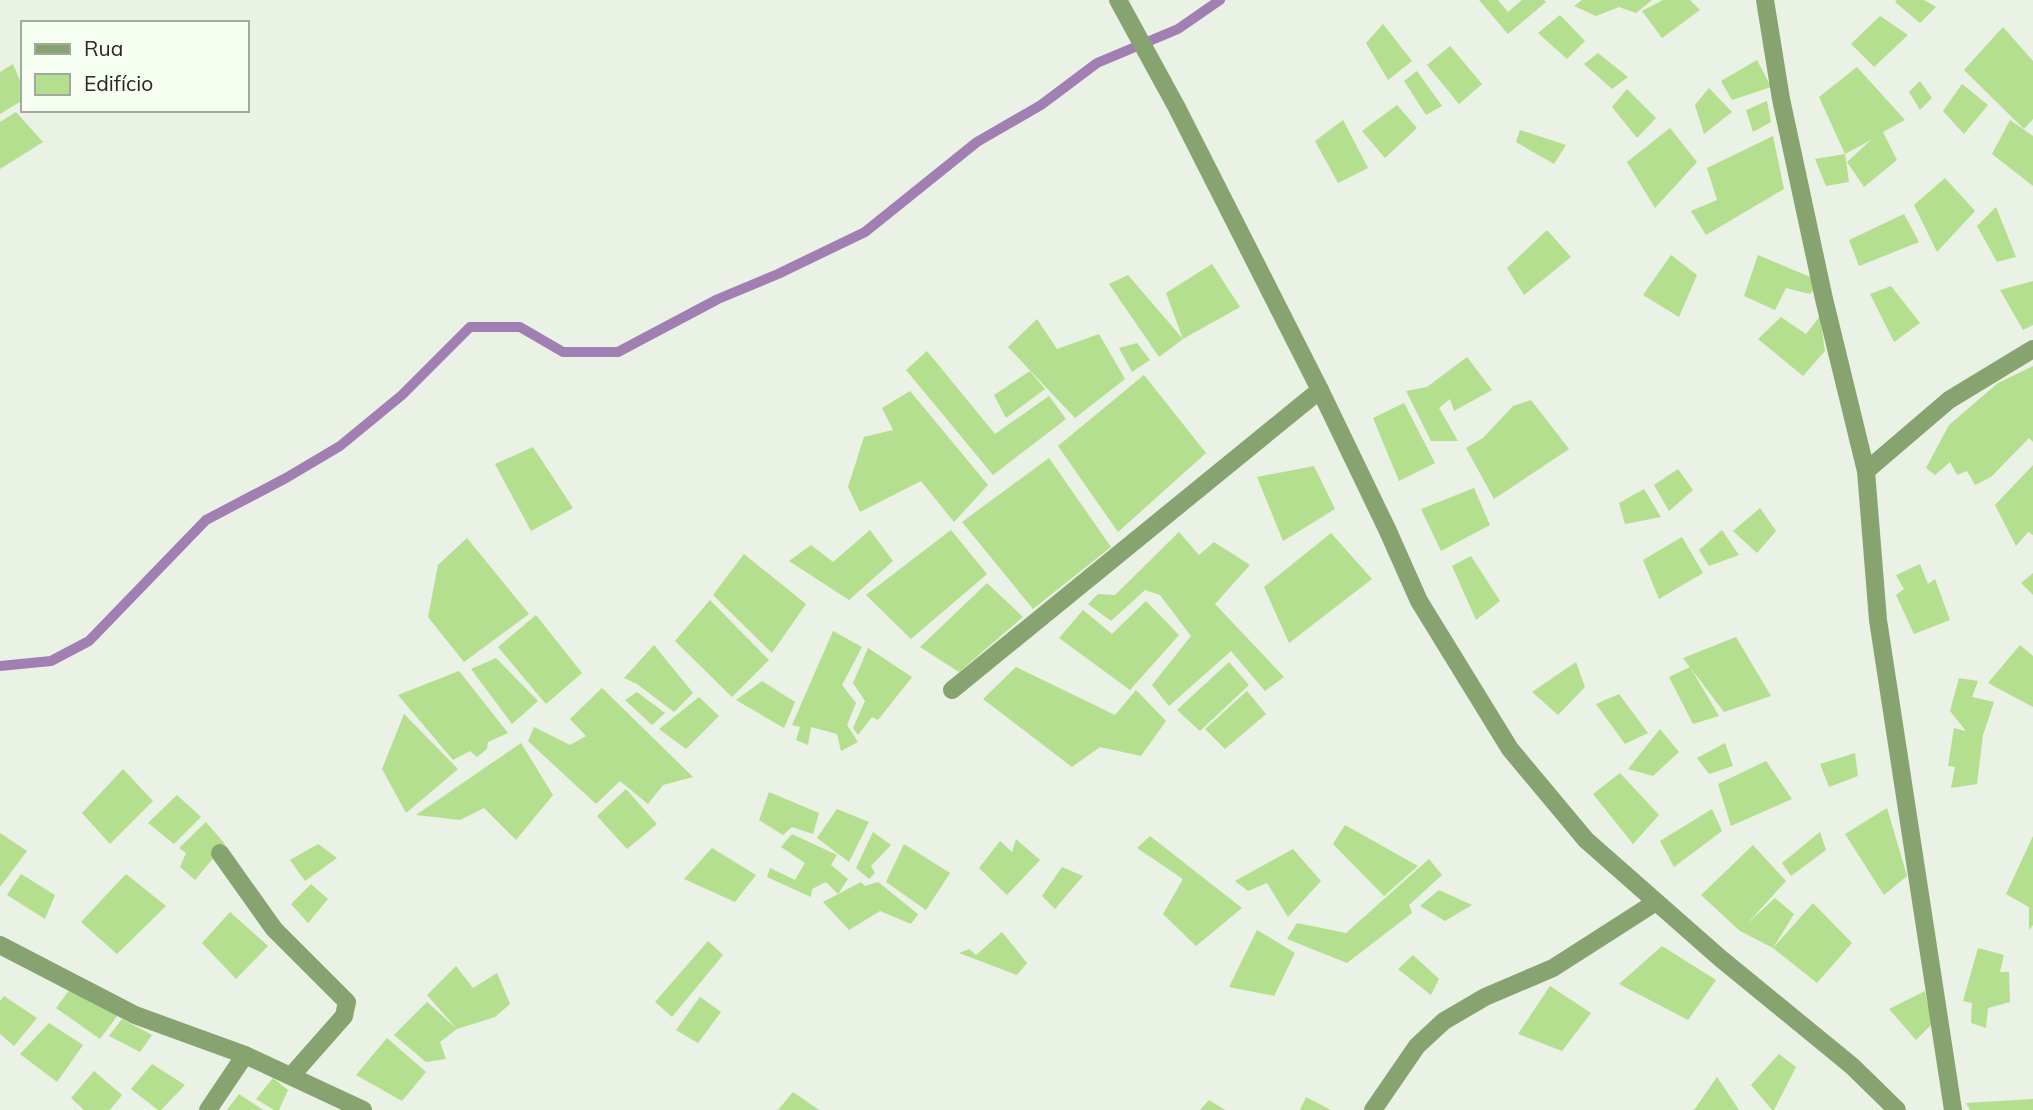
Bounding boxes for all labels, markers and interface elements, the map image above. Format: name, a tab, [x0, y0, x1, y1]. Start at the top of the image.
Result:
legend	[21, 21, 248, 112]
text: Rua	[84, 35, 123, 61]
text: Edifício	[84, 70, 153, 96]

